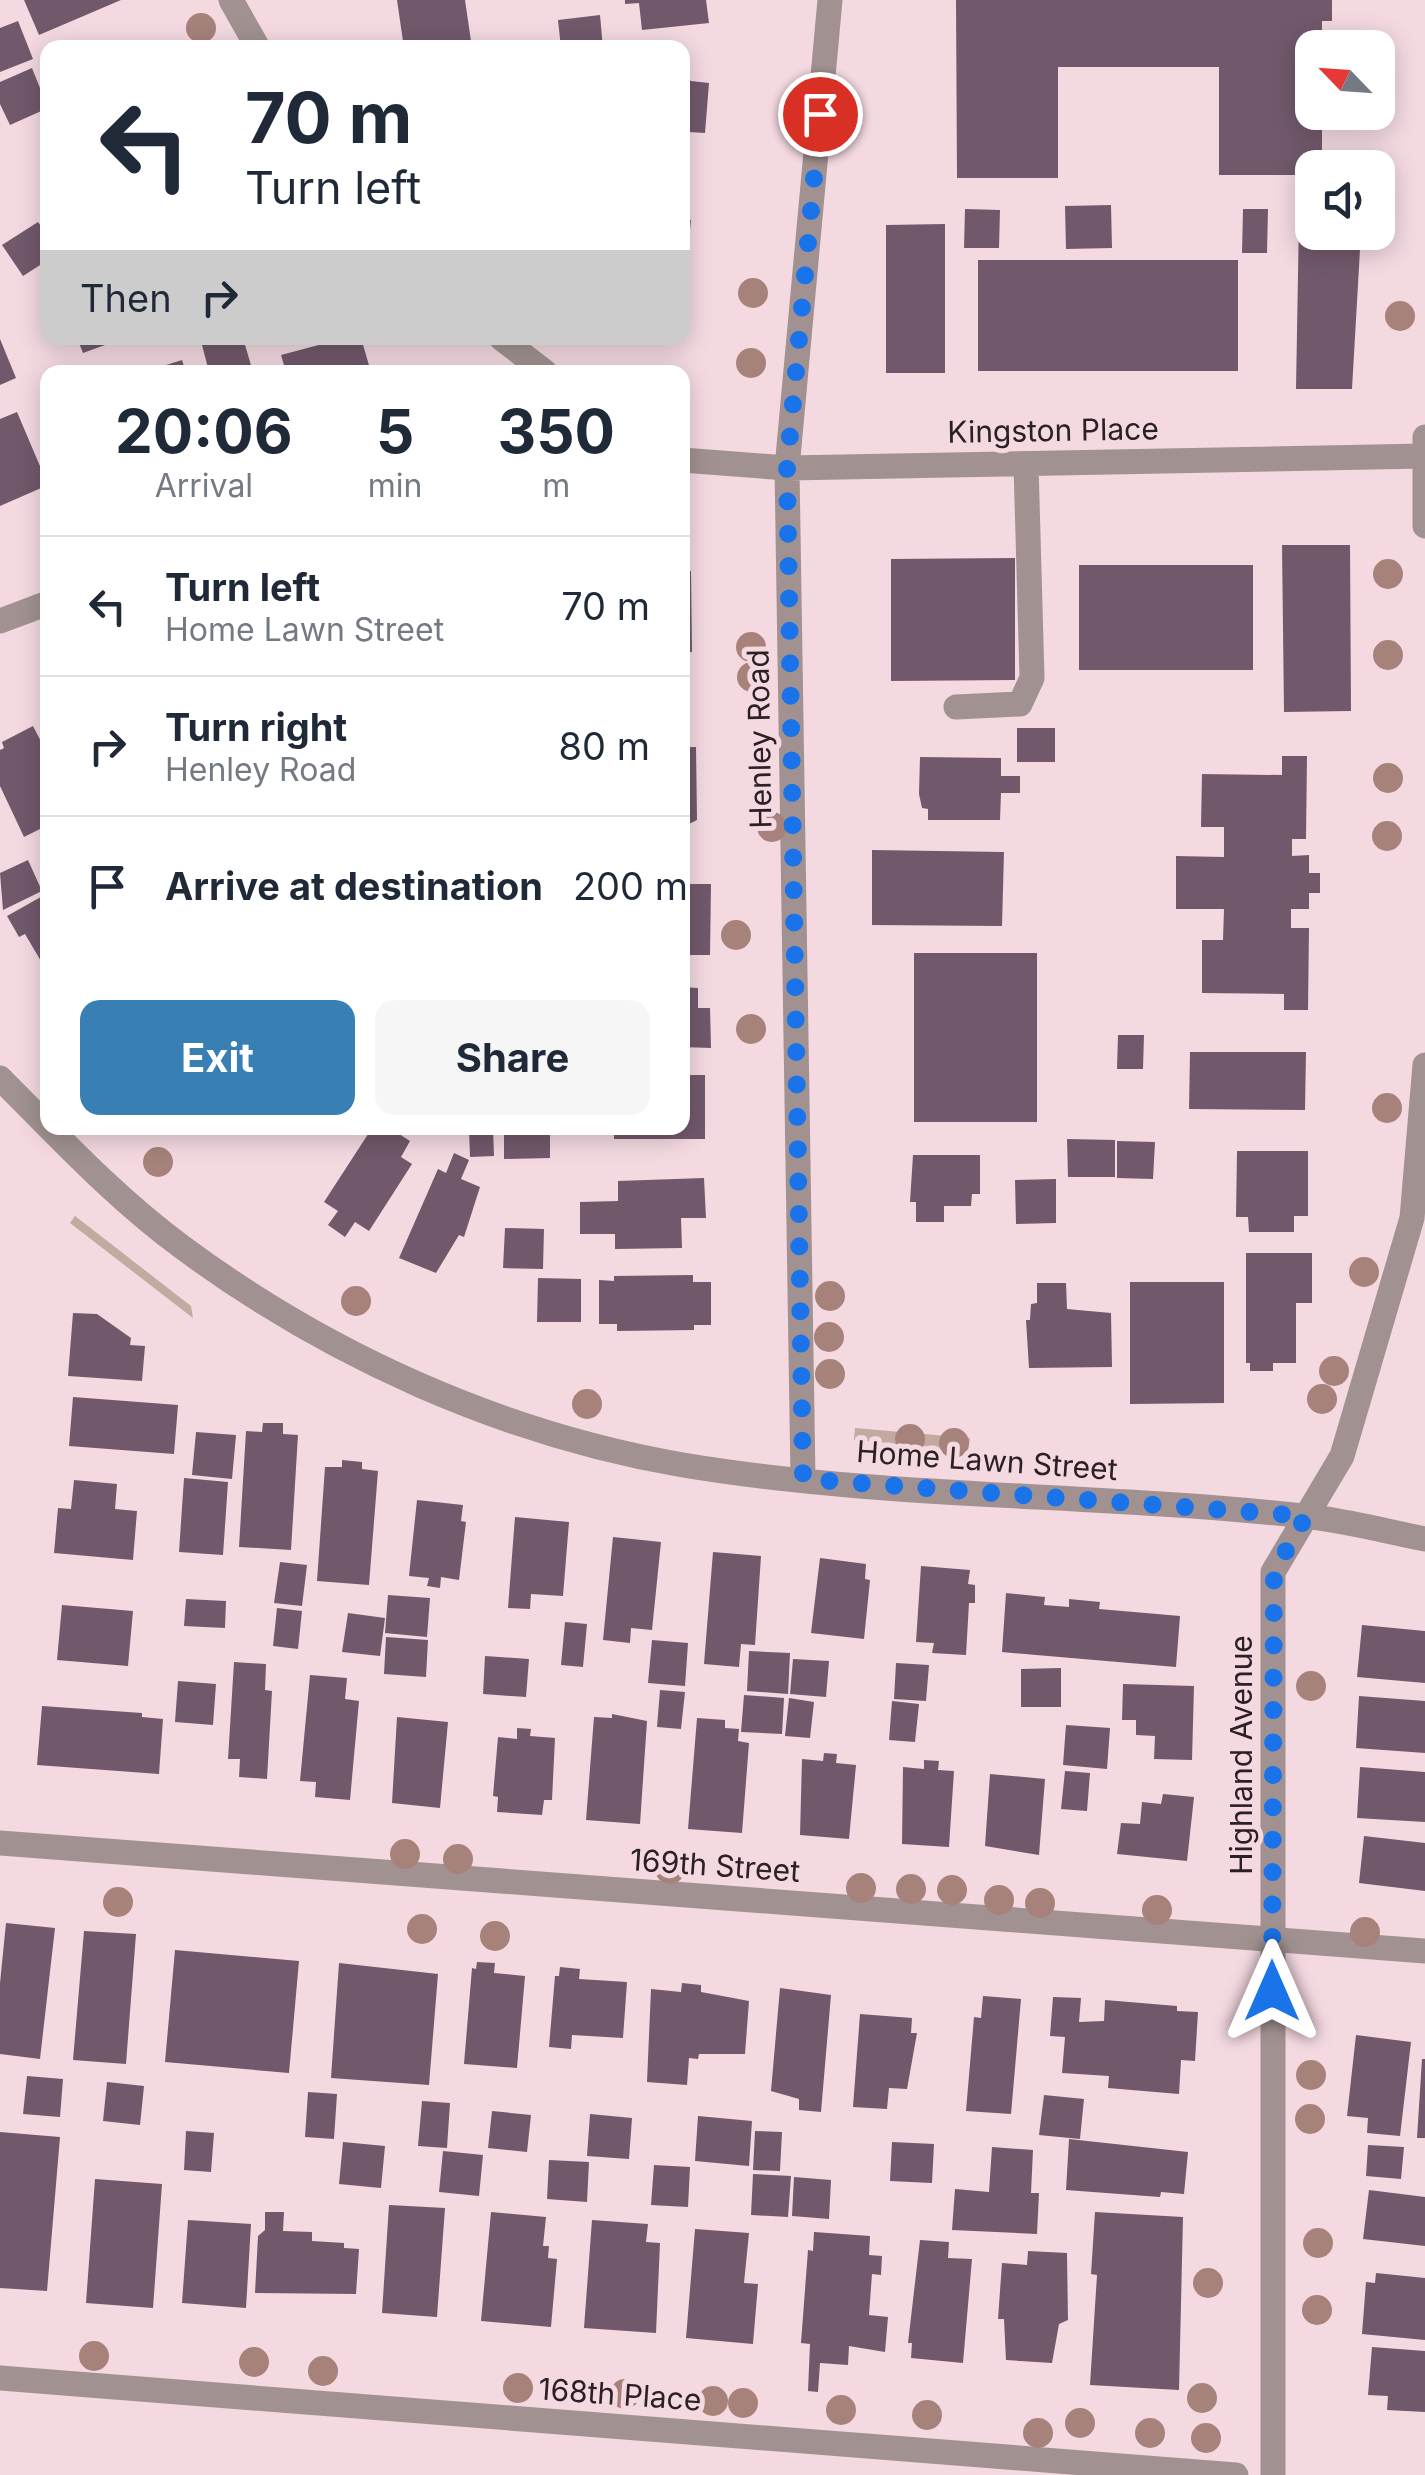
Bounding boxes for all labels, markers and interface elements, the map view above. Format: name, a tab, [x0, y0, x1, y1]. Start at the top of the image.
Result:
north arrow	[1295, 30, 1395, 130]
map controls	[1295, 30, 1395, 250]
pin	[778, 72, 863, 157]
text: 70 m	[245, 75, 412, 160]
icon: left	[80, 80, 210, 210]
icon: arrive	[793, 87, 848, 142]
button: sound	[1295, 150, 1395, 250]
text: Turn left	[245, 160, 421, 215]
icon: right	[192, 270, 247, 325]
text: Then	[80, 275, 172, 321]
text: 20:06	[115, 395, 293, 467]
text: 5	[376, 395, 414, 467]
text: 350	[497, 395, 615, 467]
street label: Kingston Place	[947, 410, 1159, 450]
text: Arrival	[155, 466, 253, 505]
text: min	[368, 466, 422, 505]
text: m	[542, 466, 570, 505]
text: Turn left	[165, 564, 320, 610]
icon: left	[80, 579, 135, 634]
text: 70 m	[561, 583, 650, 629]
text: Home Lawn Street	[165, 610, 444, 649]
street label: Henley Road	[739, 649, 779, 829]
text: Turn right	[165, 704, 347, 750]
icon: right	[80, 719, 135, 774]
text: 80 m	[559, 723, 650, 769]
text: Henley Road	[165, 750, 356, 789]
icon: arrive	[80, 859, 135, 914]
text: Arrive at destination	[165, 863, 543, 909]
text: 200 m	[573, 863, 688, 909]
button: Exit	[80, 1000, 355, 1115]
button: Share	[375, 1000, 650, 1115]
street label: Home Lawn Street	[855, 1433, 1119, 1487]
street label: Highland Avenue	[1223, 1635, 1259, 1875]
street label: 169th Street	[629, 1841, 801, 1889]
position arrow	[1220, 1939, 1324, 2043]
street label: 168th Place	[537, 2370, 703, 2418]

